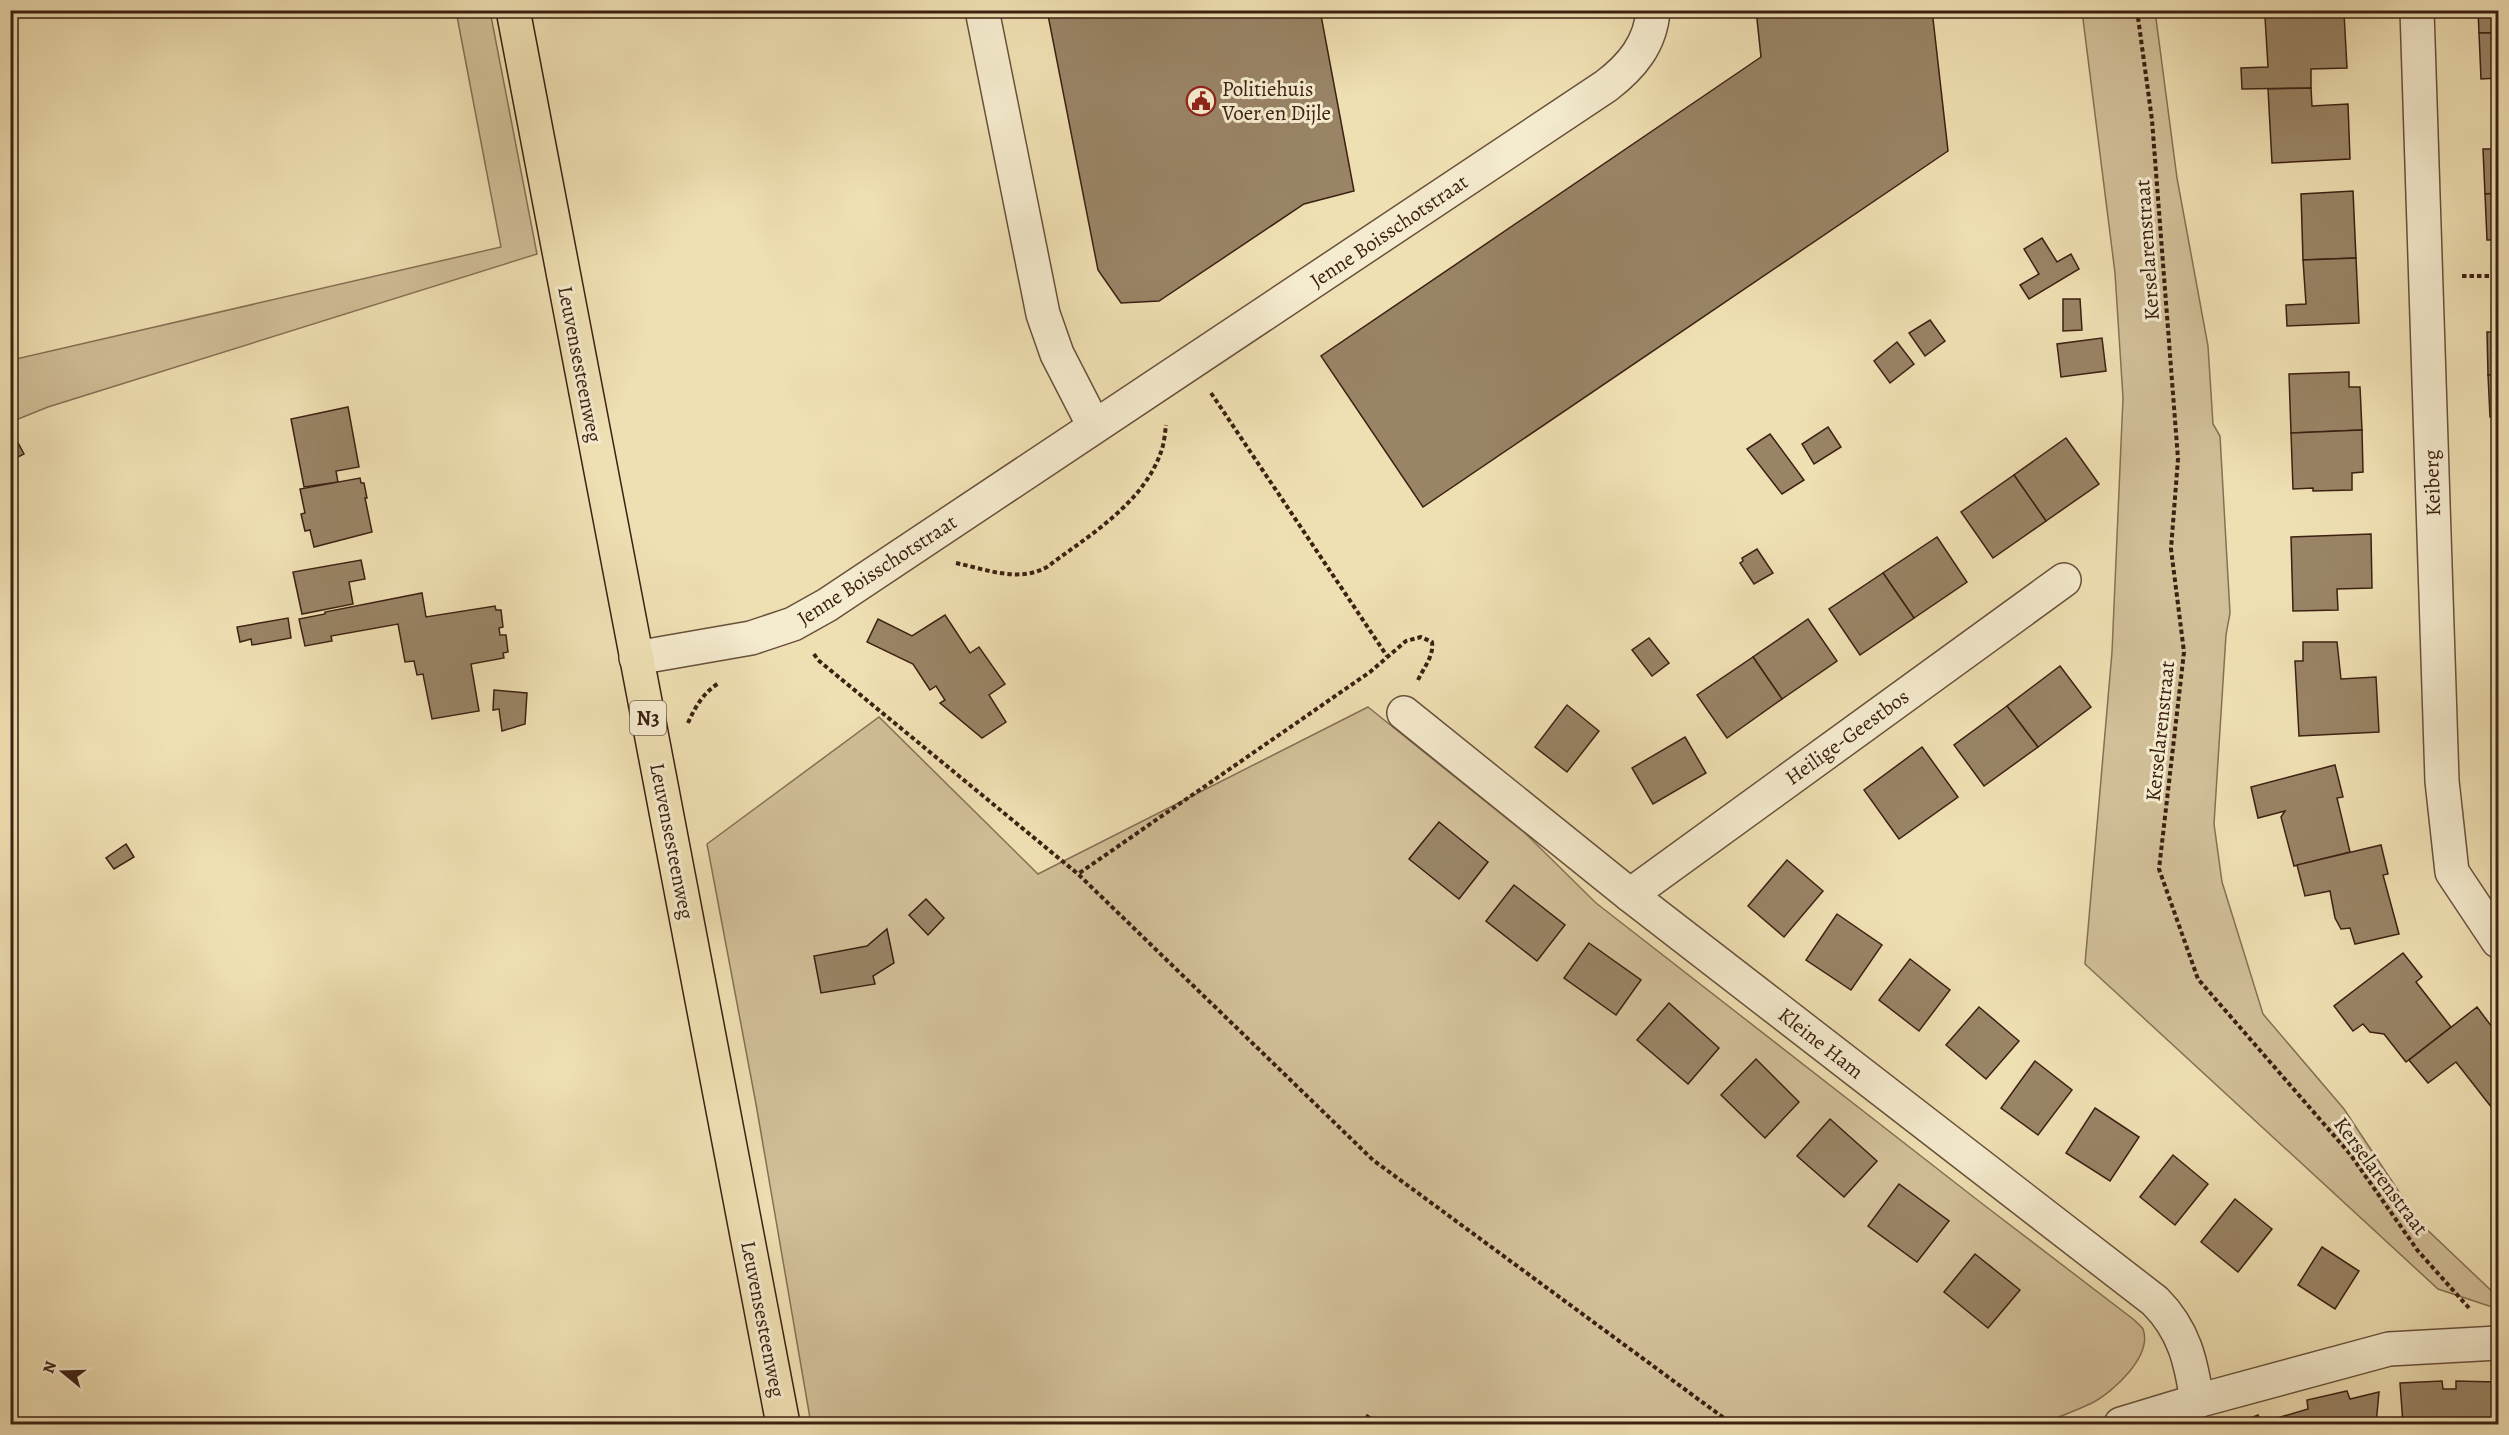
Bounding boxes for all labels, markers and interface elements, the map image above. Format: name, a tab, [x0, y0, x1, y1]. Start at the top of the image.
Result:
place label: Politiehuis Voer en Dijle	[1221, 75, 1331, 127]
public building icon: Politiehuis Voer en Dijle	[1185, 85, 1217, 117]
street label: Jenne Boisschotstraat	[1305, 168, 1473, 294]
street label: Kerselarenstraat	[2128, 179, 2166, 321]
street label: Leuvensesteenweg	[551, 283, 609, 445]
street label: Keiberg	[2417, 449, 2447, 517]
street label: Jenne Boisschotstraat	[792, 508, 962, 632]
street label: Kerselarenstraat	[2139, 659, 2181, 803]
street label: Heilige-Geestbos	[1779, 682, 1915, 792]
road number: N3	[630, 701, 666, 735]
street label: Leuvensesteenweg	[643, 760, 701, 922]
street label: Kleine Ham	[1772, 1001, 1870, 1085]
street label: Kerselarenstraat	[2327, 1111, 2435, 1241]
street label: Leuvensesteenweg	[734, 1238, 792, 1400]
north arrow	[33, 1342, 93, 1402]
text: N	[37, 1358, 62, 1377]

